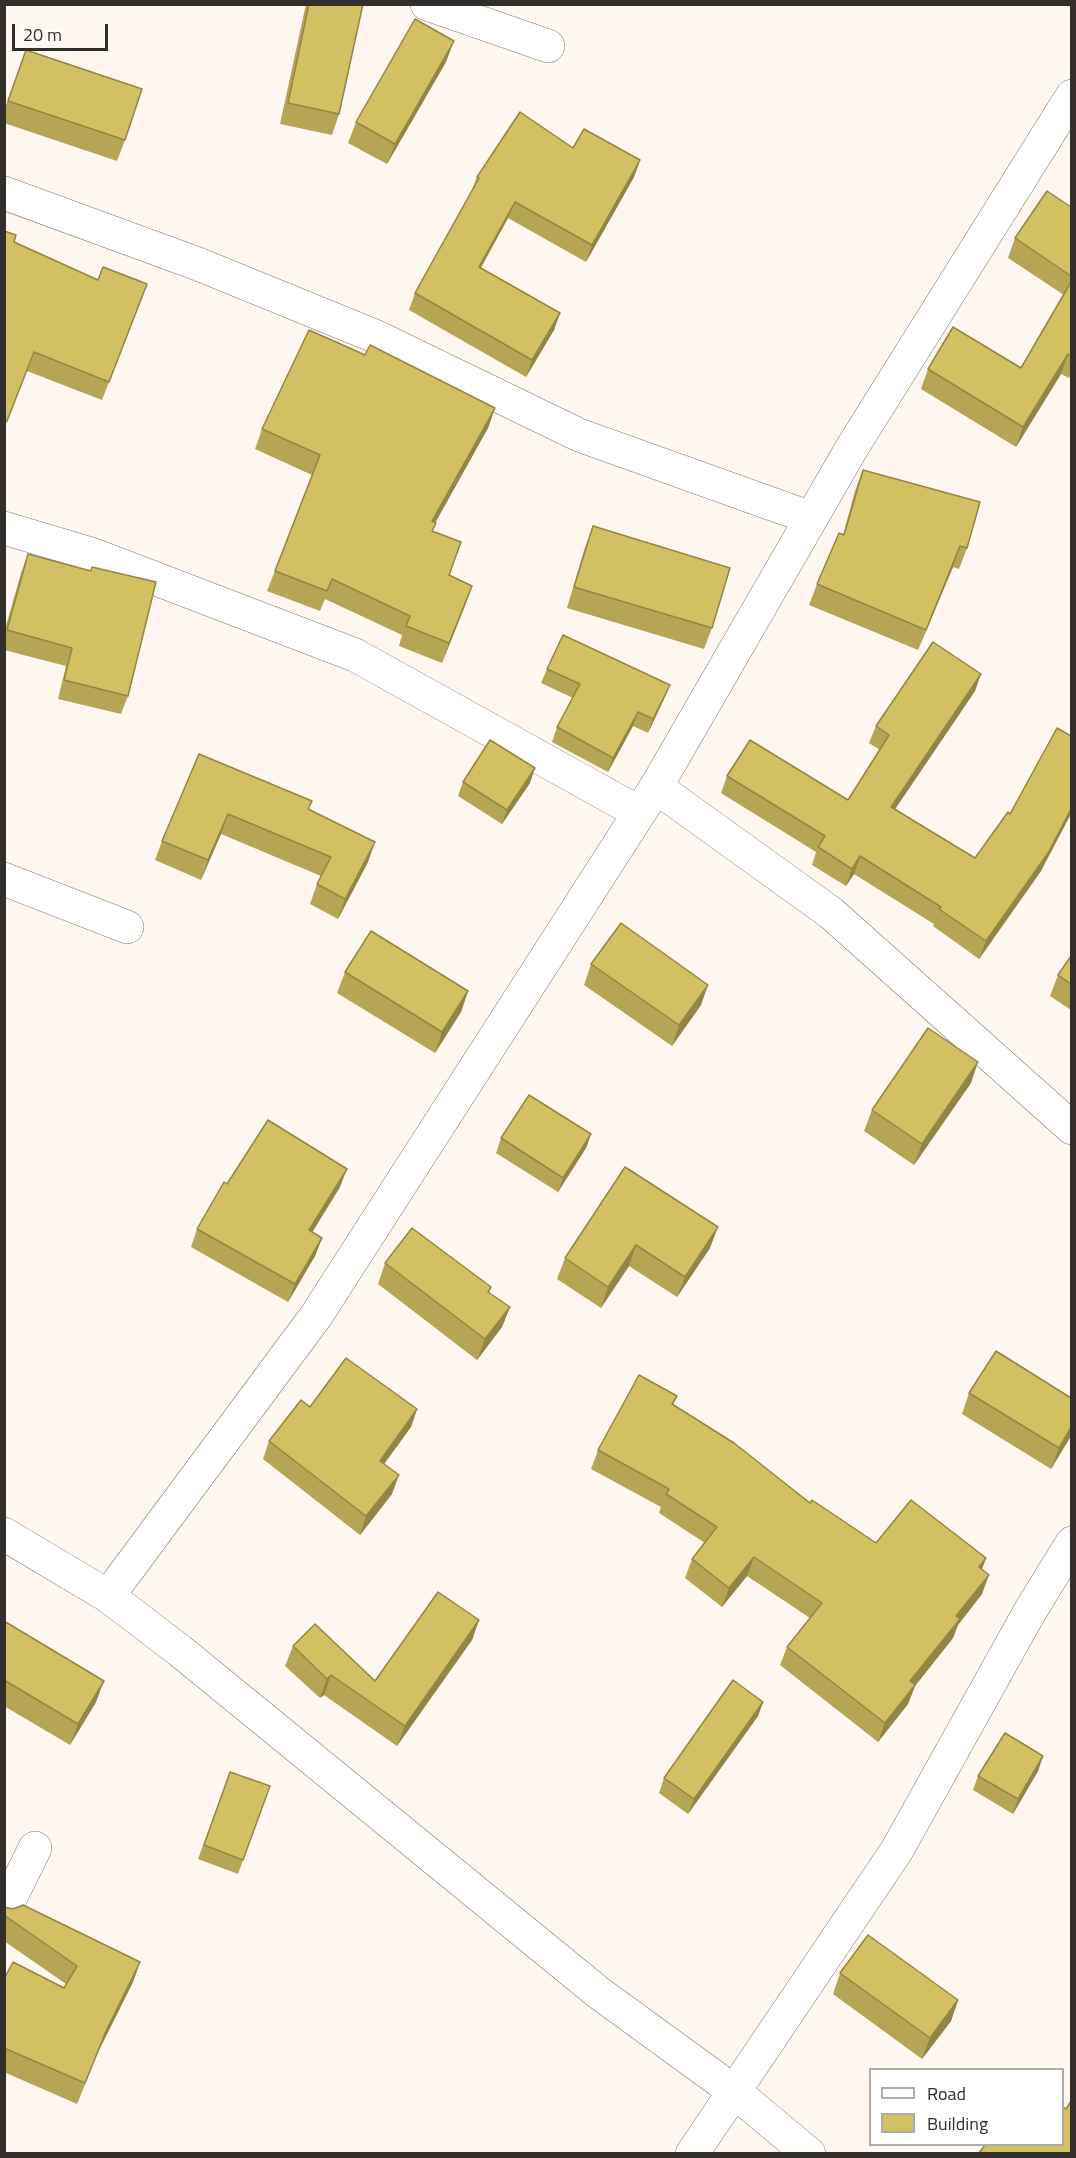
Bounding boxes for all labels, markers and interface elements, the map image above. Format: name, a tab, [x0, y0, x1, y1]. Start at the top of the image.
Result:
scale bar	[15, 12, 111, 50]
text: 20 m	[23, 21, 62, 48]
legend	[869, 2068, 1064, 2146]
text: Road	[927, 2080, 966, 2107]
text: Building	[927, 2110, 988, 2137]

